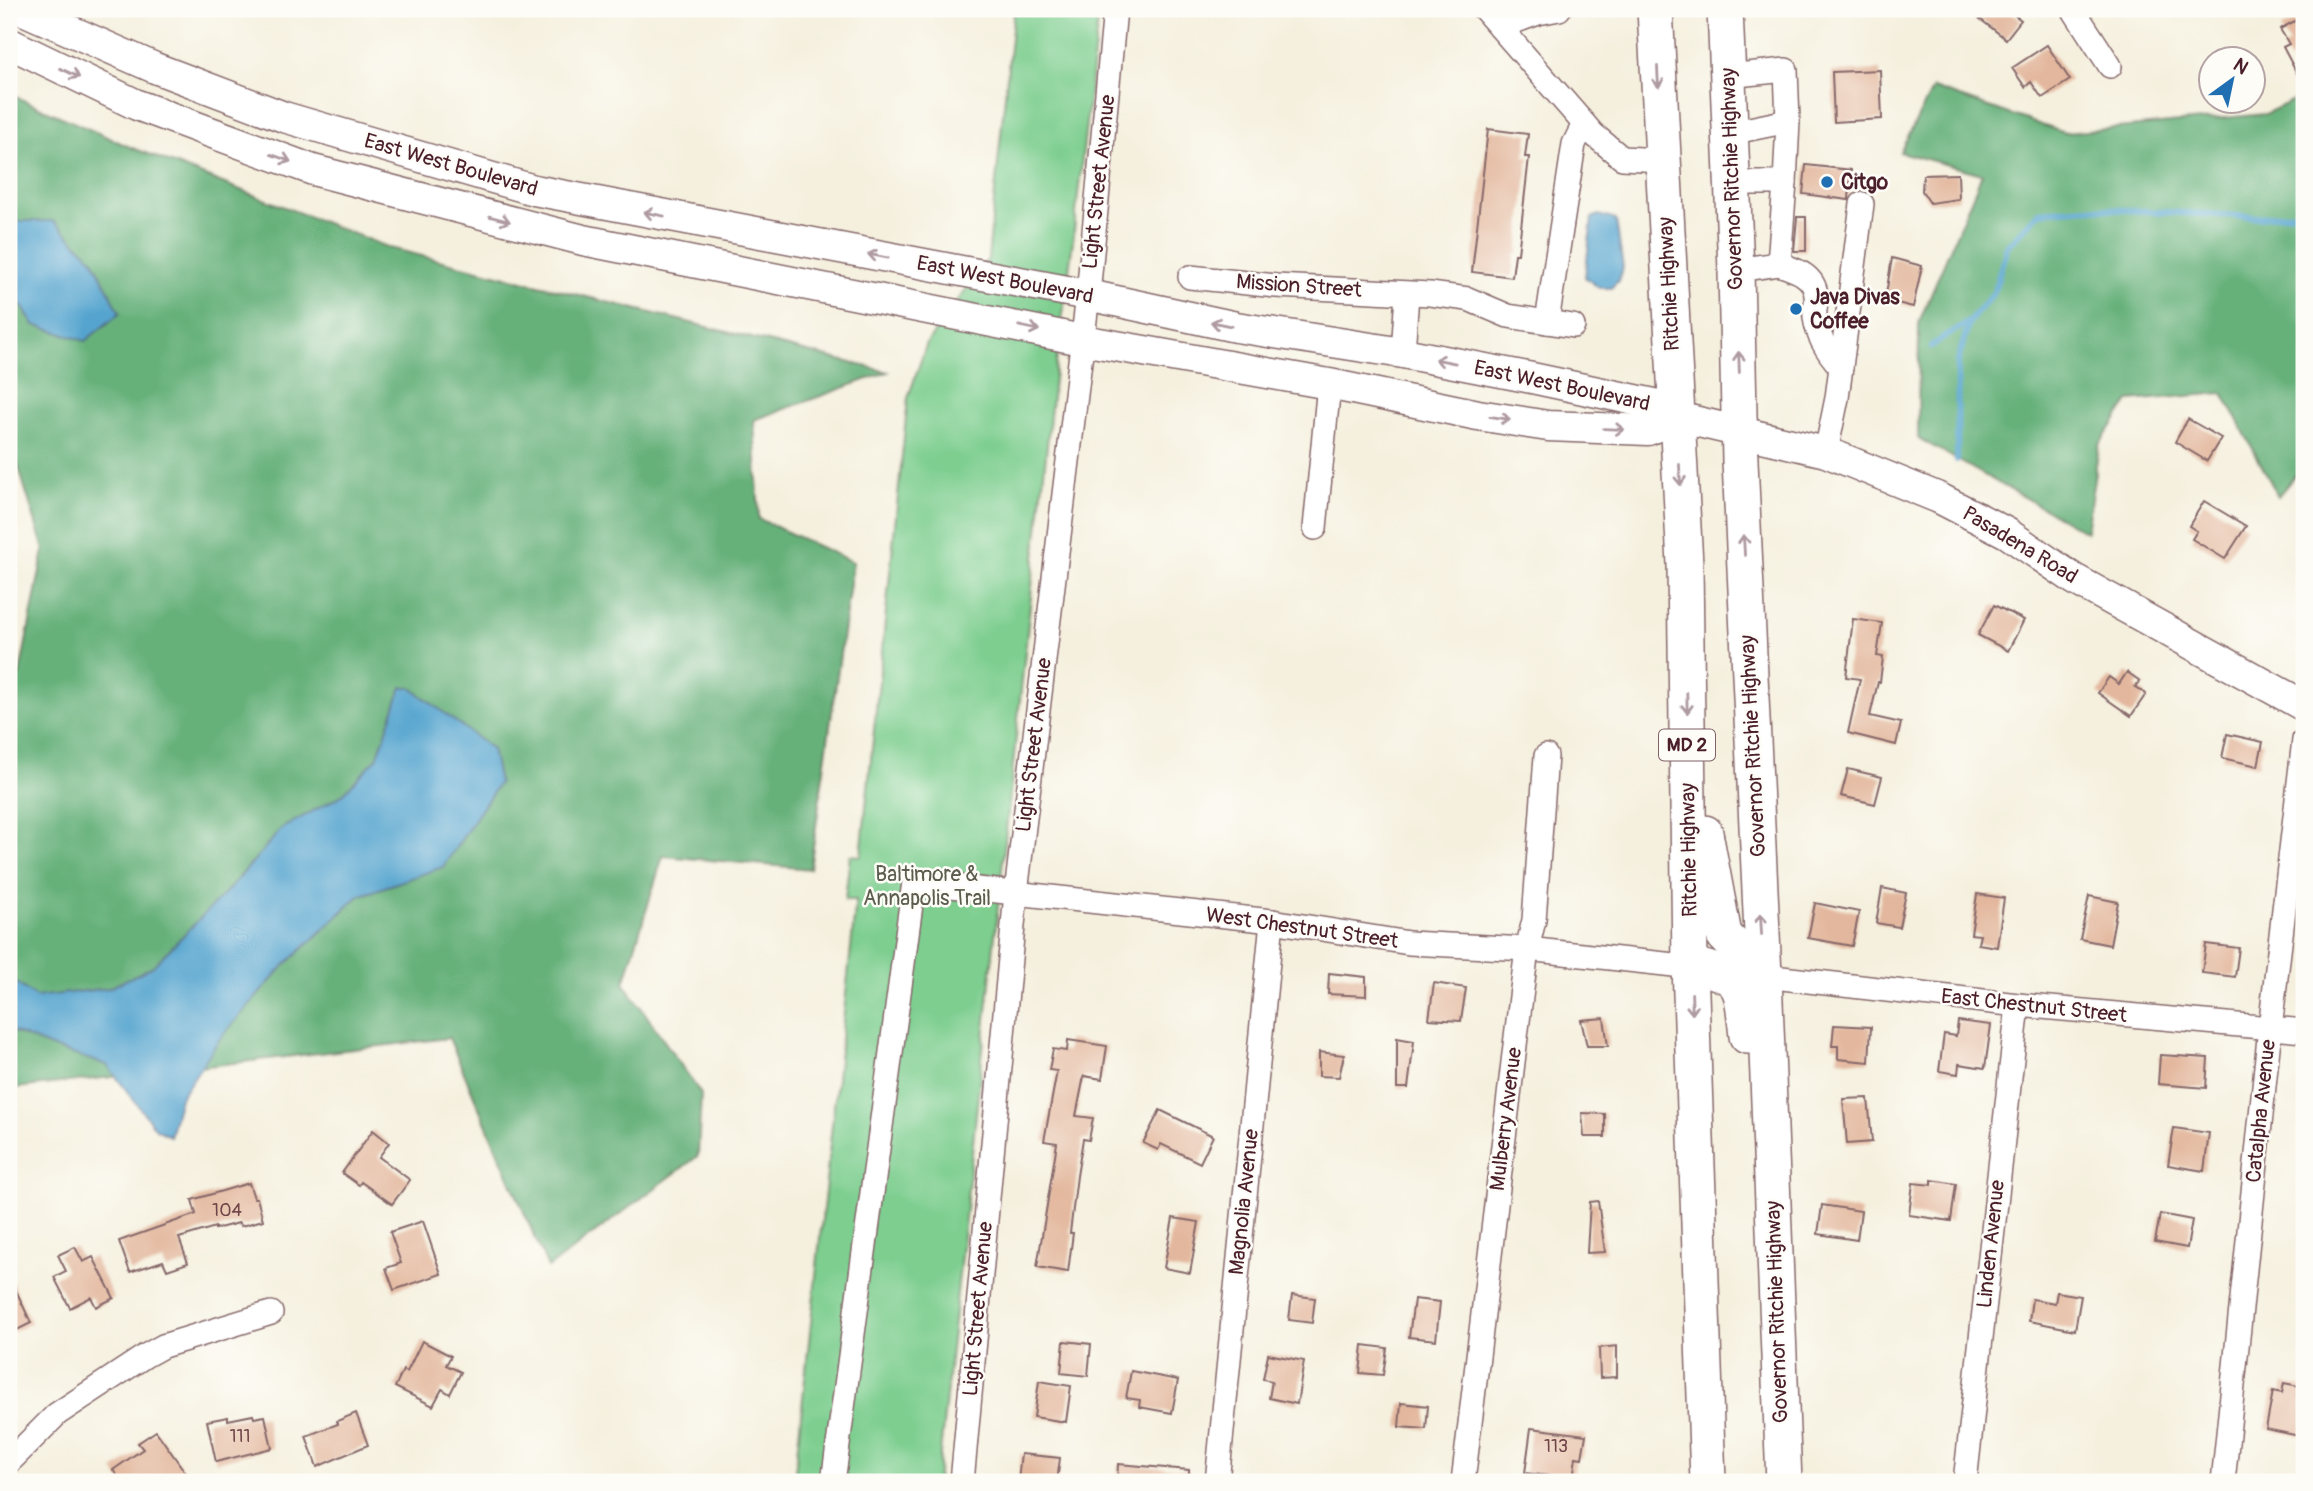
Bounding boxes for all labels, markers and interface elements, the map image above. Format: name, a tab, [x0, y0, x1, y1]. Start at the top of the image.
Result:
north arrow	[2198, 46, 2268, 116]
text: N	[2229, 53, 2253, 80]
one-way arrow	[1652, 65, 1665, 88]
one-way arrow	[59, 66, 80, 80]
street label: Governor Ritchie Highway	[1715, 67, 1749, 291]
street label: Light Street Avenue	[1076, 93, 1122, 271]
street label: East West Boulevard	[361, 127, 541, 203]
one-way arrow	[270, 153, 292, 165]
place label: Citgo	[1841, 169, 1889, 196]
marker: Citgo	[1819, 174, 1835, 190]
one-way arrow	[643, 206, 666, 220]
one-way arrow	[489, 213, 511, 226]
street label: Ritchie Highway	[1652, 216, 1686, 352]
one-way arrow	[867, 249, 890, 262]
street label: East West Boulevard	[914, 250, 1096, 310]
street label: Mission Street	[1235, 268, 1363, 304]
place label: Java Divas Coffee	[1810, 284, 1900, 335]
marker: Java Divas Coffee	[1788, 301, 1804, 317]
one-way arrow	[1210, 317, 1233, 330]
one-way arrow	[1017, 322, 1040, 336]
one-way arrow	[1732, 351, 1745, 374]
one-way arrow	[1434, 354, 1457, 368]
street label: East West Boulevard	[1471, 354, 1653, 418]
one-way arrow	[1488, 412, 1511, 425]
one-way arrow	[1602, 422, 1625, 435]
one-way arrow	[1674, 464, 1687, 487]
street label: Pasadena Road	[1957, 500, 2083, 590]
one-way arrow	[1737, 534, 1750, 557]
street label: Governor Ritchie Highway	[1734, 634, 1772, 858]
street label: Light Street Avenue	[1010, 656, 1058, 834]
one-way arrow	[1680, 691, 1693, 714]
road number: MD 2	[1659, 730, 1715, 760]
street label: Ritchie Highway	[1674, 783, 1704, 917]
park label: Baltimore & Annapolis Trail	[863, 861, 991, 912]
street label: West Chestnut Street	[1204, 901, 1401, 955]
one-way arrow	[1755, 913, 1768, 936]
street label: East Chestnut Street	[1940, 983, 2129, 1029]
one-way arrow	[1685, 992, 1698, 1015]
street label: Catalpha Avenue	[2240, 1037, 2282, 1184]
street label: Mulberry Avenue	[1484, 1045, 1528, 1192]
street label: Magnolia Avenue	[1223, 1127, 1265, 1276]
street label: Linden Avenue	[1971, 1178, 2011, 1309]
house number: 104	[212, 1199, 242, 1222]
street label: Governor Ritchie Highway	[1760, 1200, 1794, 1424]
street label: Light Street Avenue	[957, 1220, 999, 1397]
house number: 111	[229, 1425, 251, 1448]
house number: 113	[1544, 1435, 1568, 1458]

